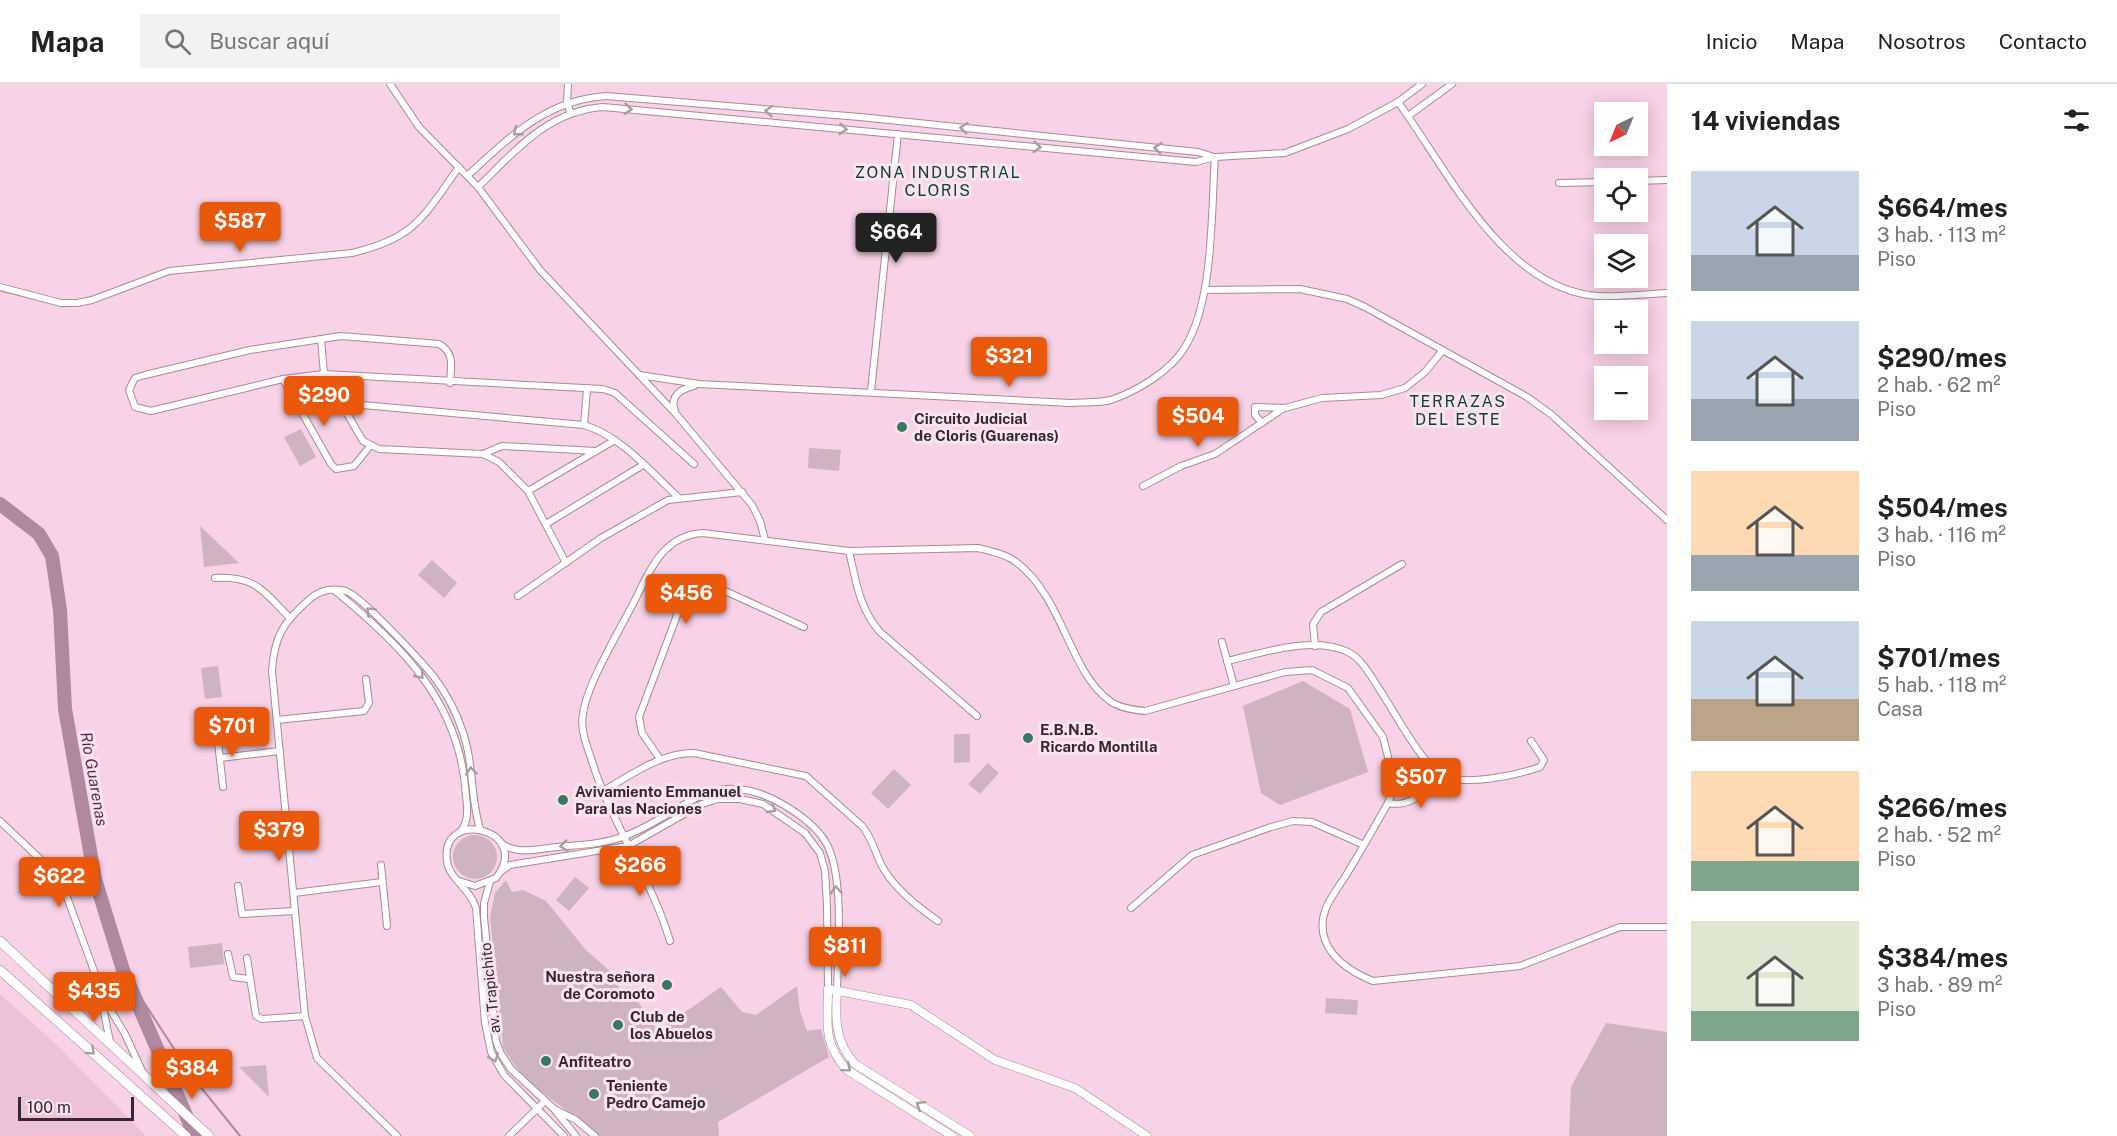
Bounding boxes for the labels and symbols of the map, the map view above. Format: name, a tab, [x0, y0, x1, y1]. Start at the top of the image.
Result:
one-way arrow	[624, 102, 633, 115]
north arrow	[1594, 102, 1648, 156]
one-way arrow	[765, 105, 774, 118]
one-way arrow	[839, 122, 848, 135]
one-way arrow	[959, 122, 968, 135]
one-way arrow	[513, 125, 524, 136]
one-way arrow	[1033, 140, 1042, 153]
one-way arrow	[1153, 142, 1162, 155]
district label: ZONA INDUSTRIAL CLORIS	[855, 163, 1021, 200]
pin: $587	[204, 202, 276, 253]
pin: $664	[860, 213, 932, 264]
pin: $321	[973, 337, 1045, 388]
pin: $290	[288, 376, 360, 427]
district label: TERRAZAS DEL ESTE	[1410, 392, 1506, 429]
pin: $504	[1162, 397, 1234, 448]
place label: Circuito Judicial de Cloris (Guarenas)	[914, 410, 1059, 444]
marker: Circuito Judicial de Cloris (Guarenas)	[895, 420, 909, 434]
pin: $456	[650, 574, 722, 625]
one-way arrow	[366, 607, 377, 618]
one-way arrow	[413, 668, 424, 679]
pin: $701	[196, 707, 268, 758]
place label: E.B.N.B. Ricardo Montilla	[1040, 721, 1158, 755]
water label: Río Guarenas	[76, 730, 112, 828]
marker: E.B.N.B. Ricardo Montilla	[1021, 731, 1035, 745]
pin: $507	[1385, 758, 1457, 809]
one-way arrow	[465, 767, 478, 776]
place label: Avivamiento Emmanuel Para las Naciones	[575, 783, 742, 817]
marker: Avivamiento Emmanuel Para las Naciones	[556, 793, 570, 807]
one-way arrow	[766, 802, 776, 814]
pin: $379	[243, 811, 315, 862]
one-way arrow	[559, 840, 568, 852]
pin: $266	[604, 846, 676, 897]
pin: $622	[23, 857, 95, 908]
one-way arrow	[830, 885, 843, 894]
pin: $811	[809, 927, 881, 978]
street label: av. Trapichito	[477, 942, 503, 1034]
place label: Nuestra señora de Coromoto	[545, 968, 655, 1002]
pin: $435	[58, 972, 130, 1023]
marker: Nuestra señora de Coromoto	[660, 978, 674, 992]
place label: Club de los Abuelos	[630, 1008, 713, 1042]
marker: Club de los Abuelos	[611, 1018, 625, 1032]
one-way arrow	[84, 1044, 95, 1055]
pin: $384	[156, 1049, 228, 1100]
one-way arrow	[486, 1053, 499, 1063]
place label: Anfiteatro	[558, 1053, 632, 1070]
marker: Anfiteatro	[539, 1054, 553, 1068]
one-way arrow	[840, 1060, 851, 1071]
place label: Teniente Pedro Camejo	[606, 1077, 706, 1111]
marker: Teniente Pedro Camejo	[587, 1087, 601, 1101]
scale bar	[18, 1094, 134, 1122]
one-way arrow	[916, 1101, 926, 1113]

